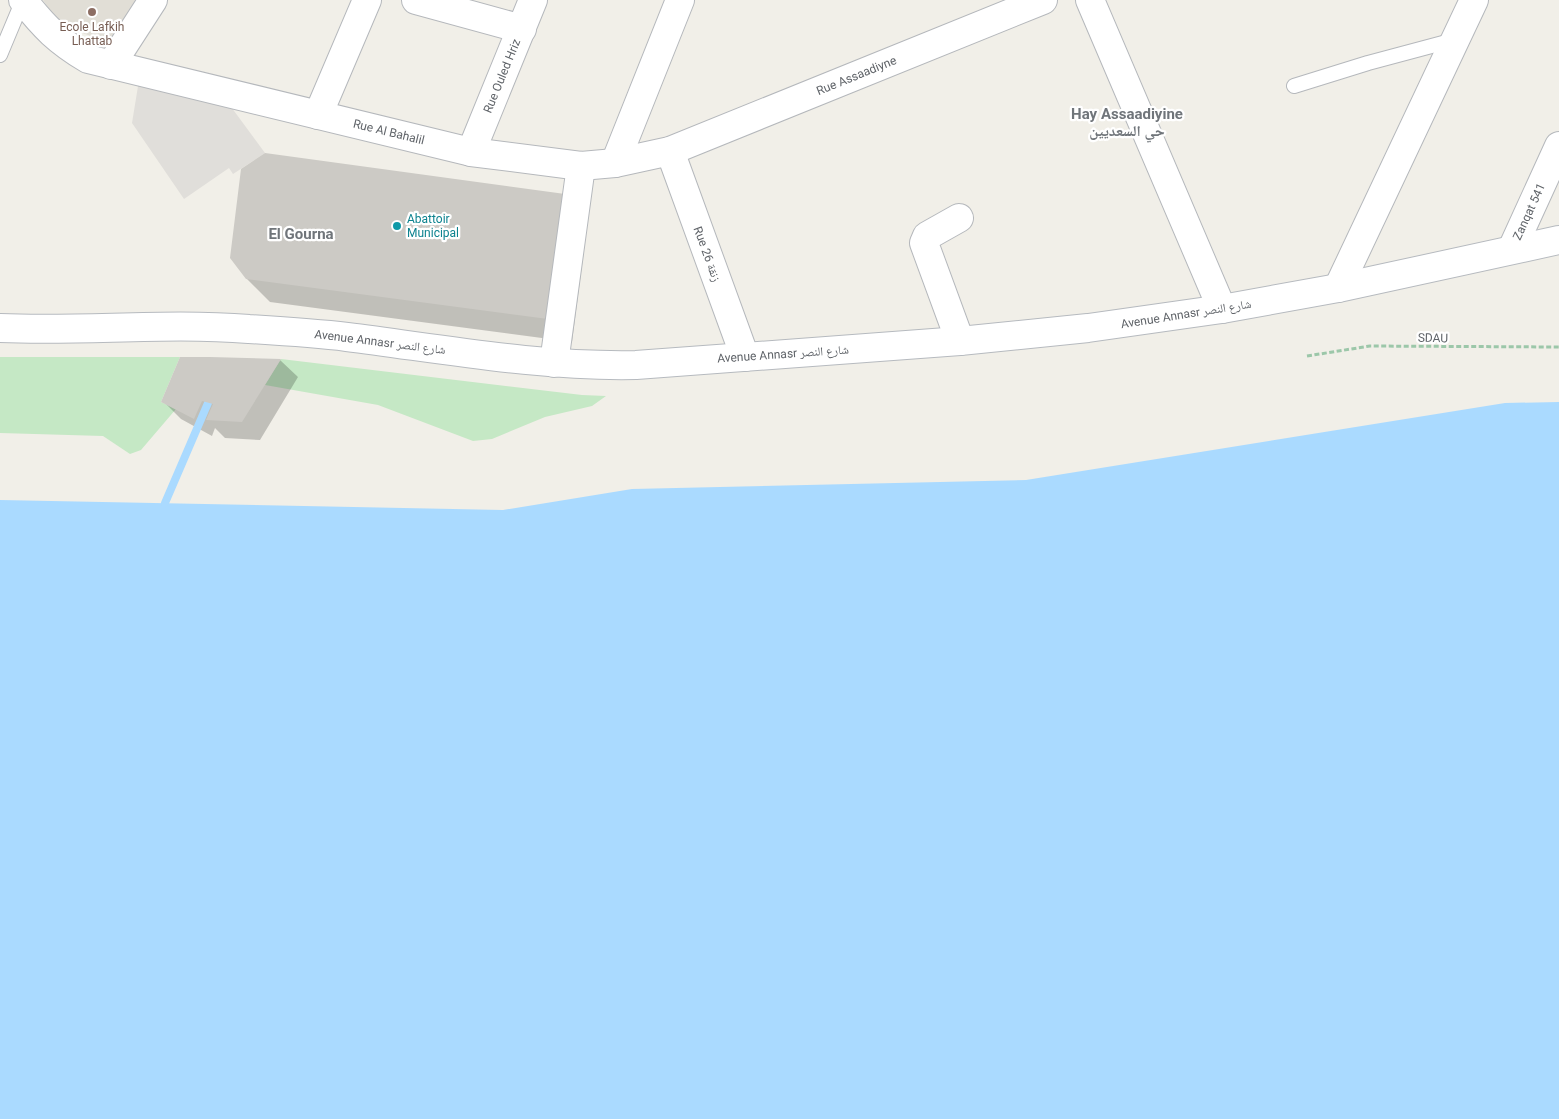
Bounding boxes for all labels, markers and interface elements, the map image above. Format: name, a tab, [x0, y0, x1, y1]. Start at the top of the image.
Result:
marker: Ecole Lafkih Lhattab	[86, 6, 98, 18]
place label: Ecole Lafkih Lhattab	[60, 20, 124, 48]
street label: Rue Ouled Hriz	[481, 37, 523, 115]
street label: Rue Assaadiyne	[814, 53, 899, 98]
district label: Hay Assaadiyine حي السعديين	[1071, 105, 1183, 143]
street label: Rue Al Bahalil	[352, 117, 426, 147]
street label: Zanqat 541	[1510, 181, 1548, 242]
place label: Abattoir Municipal	[407, 212, 459, 240]
marker: Abattoir Municipal	[391, 220, 403, 232]
street label: Rue 26 زنقة	[691, 224, 724, 284]
district label: El Gourna	[268, 225, 334, 243]
street label: Avenue Annasr شارع النصر	[1120, 297, 1253, 332]
street label: Avenue Annasr شارع النصر	[314, 327, 446, 358]
street label: SDAU	[1418, 331, 1448, 345]
street label: Avenue Annasr شارع النصر	[717, 342, 849, 367]

